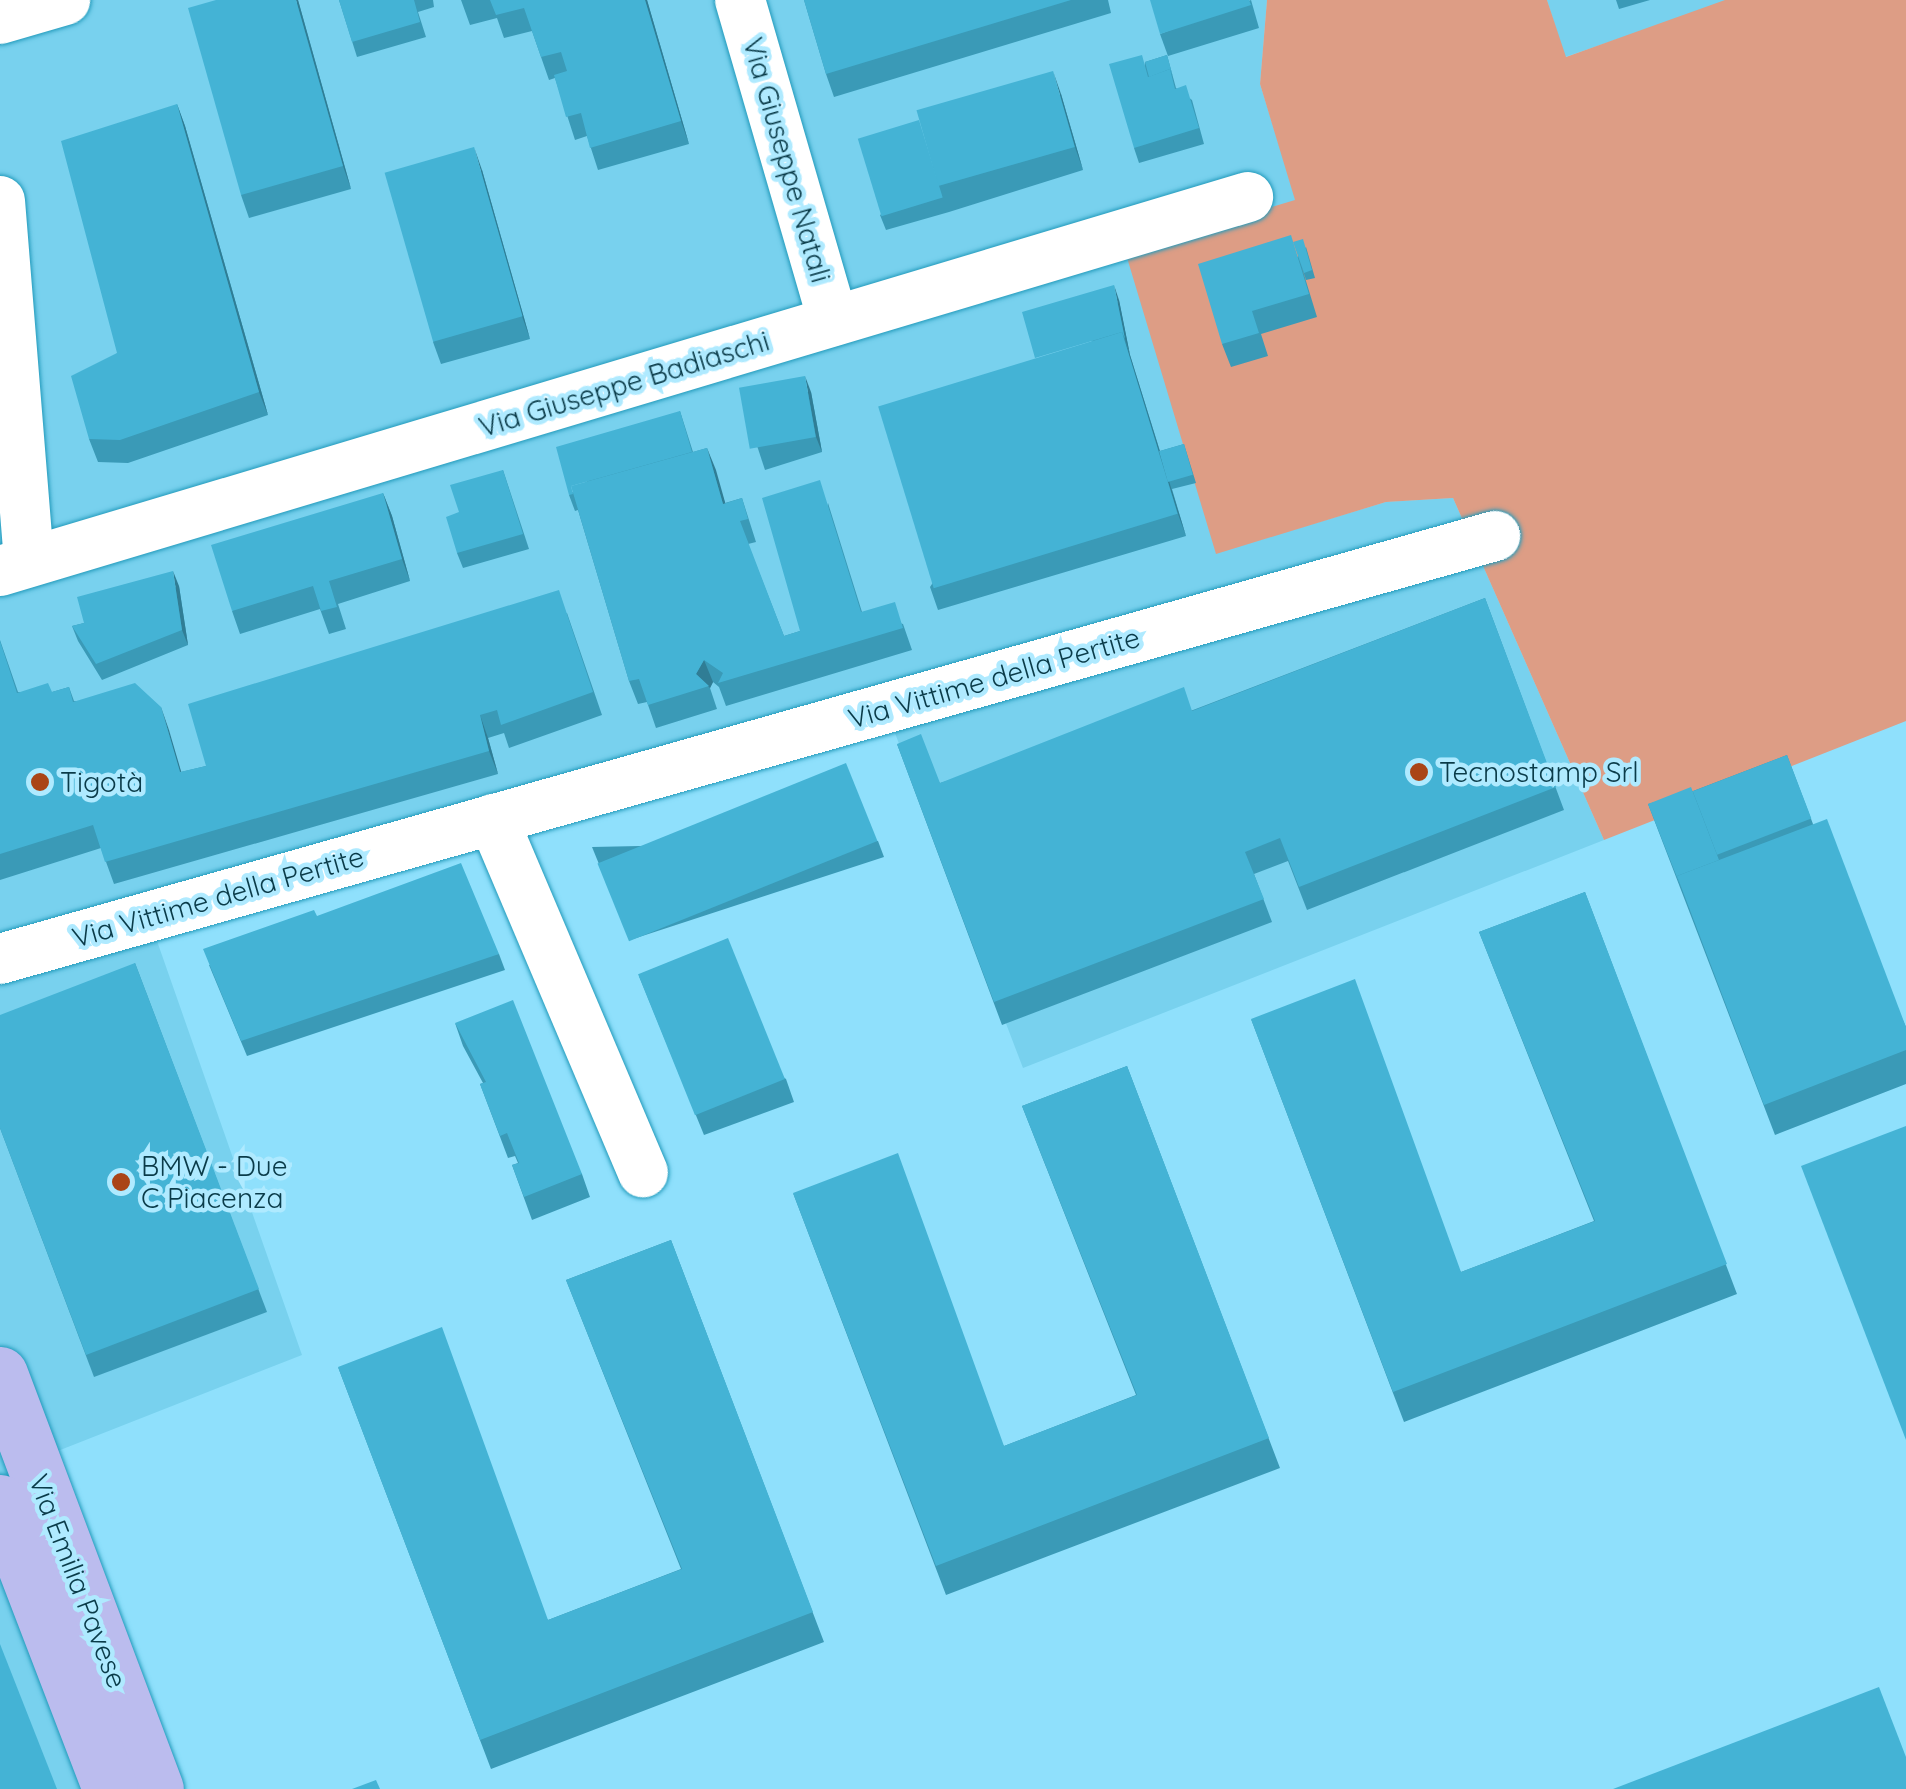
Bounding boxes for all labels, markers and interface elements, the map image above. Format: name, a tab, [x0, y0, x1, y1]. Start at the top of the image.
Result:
street label: Via Giuseppe Natali	[736, 34, 838, 286]
street label: Via Giuseppe Badiaschi	[475, 324, 773, 444]
street label: Via Vittime della Pertite	[844, 620, 1144, 736]
place label: Tecnostamp Srl	[1439, 755, 1639, 789]
marker: Tecnostamp Srl	[1408, 761, 1430, 783]
place label: Tigotà	[60, 765, 143, 799]
marker: Tigotà	[29, 771, 51, 793]
street label: Via Vittime della Pertite	[68, 839, 368, 955]
place label: BMW - Due C Piacenza	[141, 1149, 288, 1215]
marker: BMW - Due C Piacenza	[110, 1171, 132, 1193]
street label: Via Emilia Pavese	[22, 1469, 134, 1693]

